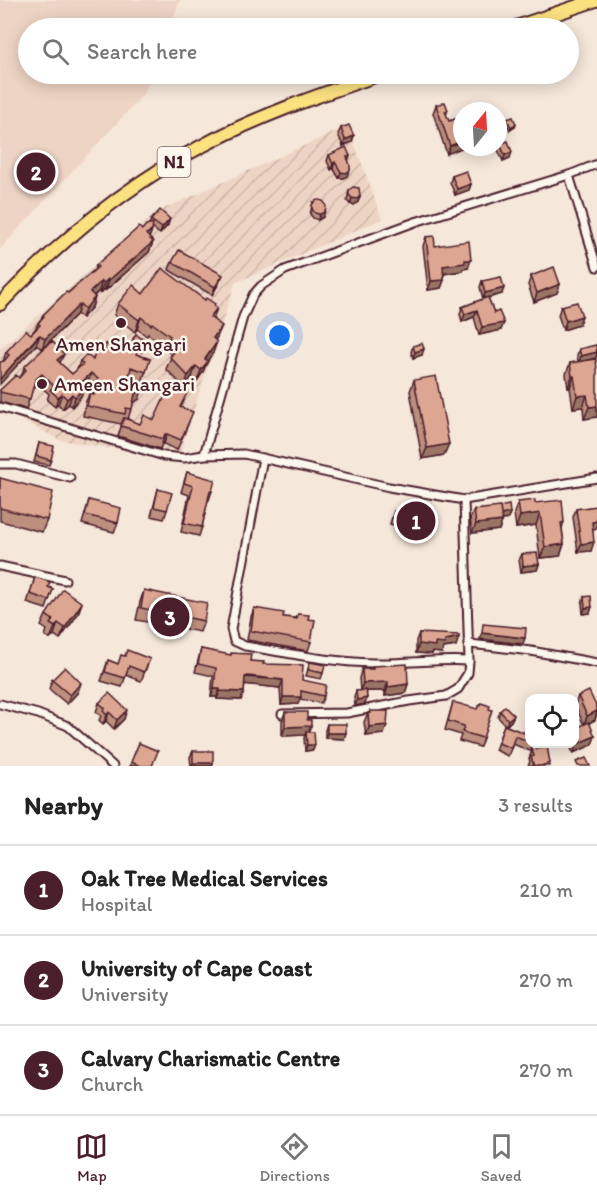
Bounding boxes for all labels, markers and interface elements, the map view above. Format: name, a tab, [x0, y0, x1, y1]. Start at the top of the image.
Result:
search box	[18, 18, 579, 84]
icon: search	[39, 35, 72, 68]
text: Search here	[87, 38, 197, 65]
north arrow	[453, 102, 507, 156]
road number: N1	[158, 147, 190, 177]
pin: 2	[16, 150, 56, 195]
marker: Amen Shangari	[114, 316, 128, 330]
your location	[265, 321, 294, 350]
place label: Amen Shangari	[56, 332, 186, 356]
place label: Ameen Shangari	[54, 372, 195, 396]
marker: Ameen Shangari	[35, 377, 49, 391]
pin: 1	[396, 498, 436, 544]
pin: 3	[150, 594, 190, 640]
map controls	[525, 694, 579, 748]
button: locate	[525, 694, 579, 748]
text: Nearby	[24, 789, 103, 821]
text: 3 results	[498, 793, 573, 817]
text: Oak Tree Medical Services	[81, 865, 328, 892]
text: 1	[39, 878, 48, 902]
text: 210 m	[520, 878, 573, 902]
text: Hospital	[81, 892, 153, 916]
text: University of Cape Coast	[81, 955, 312, 982]
text: 2	[38, 968, 49, 992]
text: 270 m	[519, 968, 573, 992]
text: University	[81, 982, 168, 1006]
text: Calvary Charismatic Centre	[81, 1045, 340, 1072]
text: 3	[38, 1058, 49, 1082]
text: 270 m	[519, 1058, 573, 1082]
text: Church	[81, 1072, 143, 1096]
tab: Map	[75, 1130, 108, 1185]
tab: Directions	[259, 1130, 330, 1185]
tab: Saved	[481, 1130, 522, 1185]

